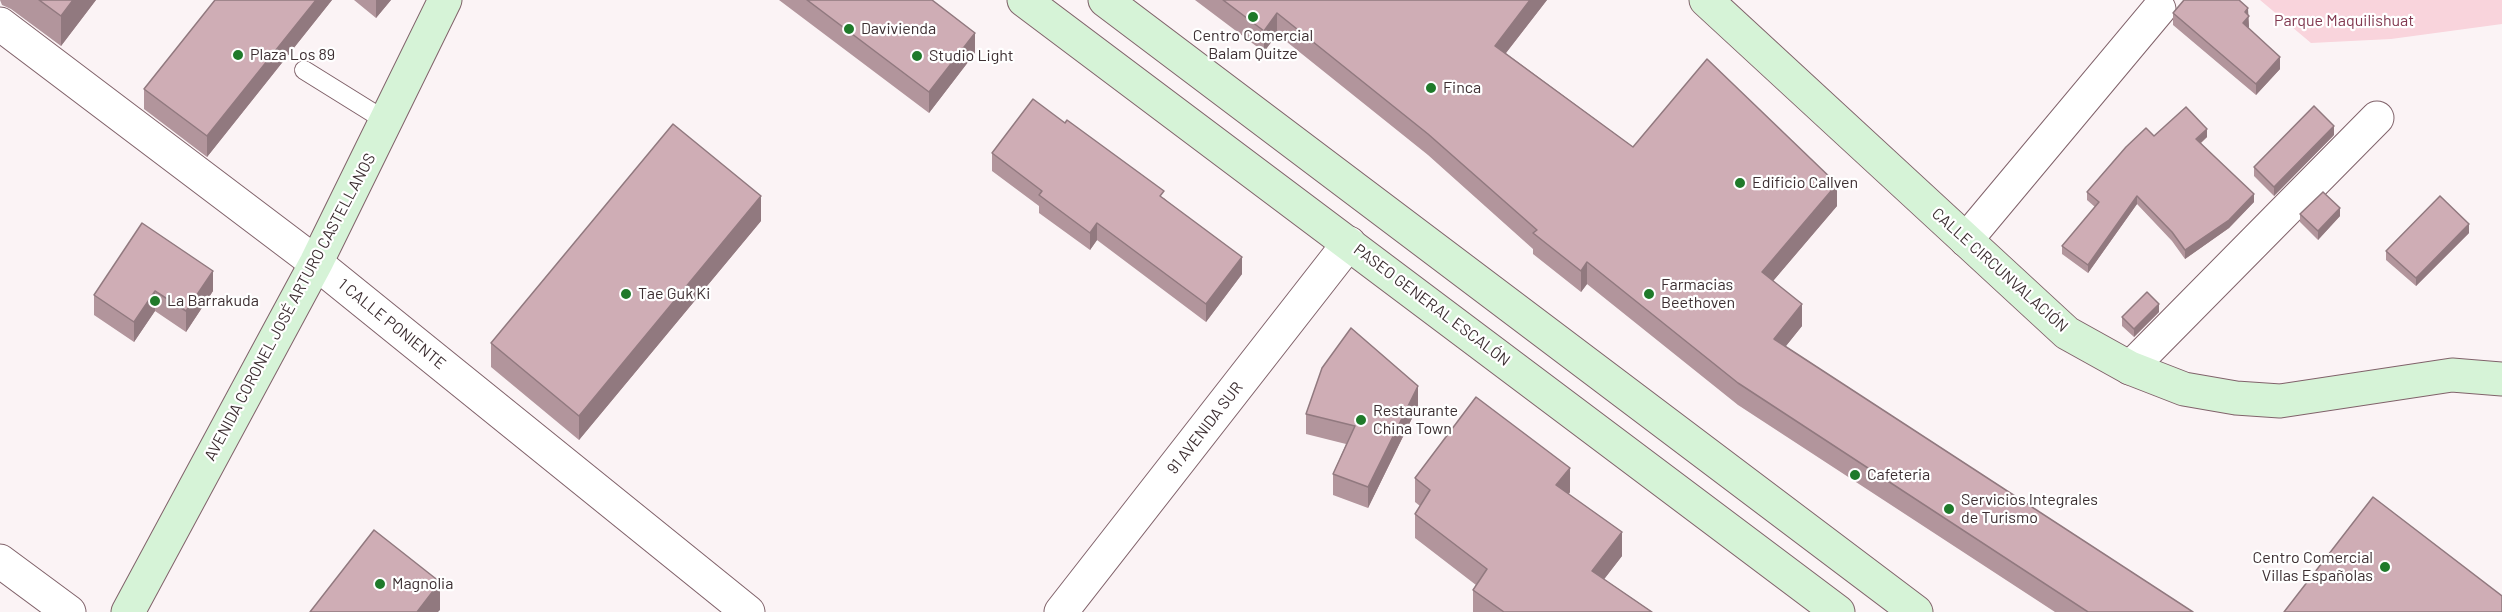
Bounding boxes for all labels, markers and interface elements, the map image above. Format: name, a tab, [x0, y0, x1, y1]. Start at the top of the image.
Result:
marker: Centro Comercial Balam Quitze	[1246, 10, 1260, 24]
park label: Parque Maquilishuat	[2274, 11, 2414, 31]
place label: Davivienda	[861, 19, 936, 39]
marker: Davivienda	[842, 22, 856, 36]
place label: Centro Comercial Balam Quitze	[1193, 26, 1313, 64]
place label: Plaza Los 89	[250, 45, 335, 65]
place label: Studio Light	[929, 46, 1014, 66]
marker: Plaza Los 89	[231, 48, 245, 62]
marker: Studio Light	[910, 49, 924, 63]
place label: Finca	[1443, 78, 1481, 98]
marker: Finca	[1424, 81, 1438, 95]
street label: AVENIDA CORONEL JOSÉ ARTURO CASTELLANOS	[200, 150, 380, 464]
place label: Edificio Callven	[1752, 173, 1858, 193]
marker: Edificio Callven	[1733, 176, 1747, 190]
street label: CALLE CIRCUNVALACIÓN	[1928, 204, 2072, 336]
street label: PASEO GENERAL ESCALÓN	[1350, 240, 1514, 370]
street label: 1 CALLE PONIENTE	[334, 275, 450, 373]
place label: Farmacias Beethoven	[1661, 275, 1735, 313]
place label: Tae Guk Ki	[638, 284, 710, 304]
marker: Tae Guk Ki	[619, 287, 633, 301]
marker: Farmacias Beethoven	[1642, 287, 1656, 301]
place label: La Barrakuda	[167, 291, 259, 311]
marker: La Barrakuda	[148, 294, 162, 308]
street label: 91 AVENIDA SUR	[1163, 378, 1247, 478]
place label: Restaurante China Town	[1373, 401, 1458, 439]
marker: Restaurante China Town	[1354, 413, 1368, 427]
place label: Cafeteria	[1867, 465, 1930, 485]
marker: Cafeteria	[1848, 468, 1862, 482]
place label: Servicios Integrales de Turismo	[1961, 490, 2098, 528]
marker: Servicios Integrales de Turismo	[1942, 502, 1956, 516]
place label: Centro Comercial Villas Españolas	[2253, 548, 2373, 586]
marker: Centro Comercial Villas Españolas	[2378, 560, 2392, 574]
place label: Magnolia	[392, 574, 453, 594]
marker: Magnolia	[373, 577, 387, 591]

